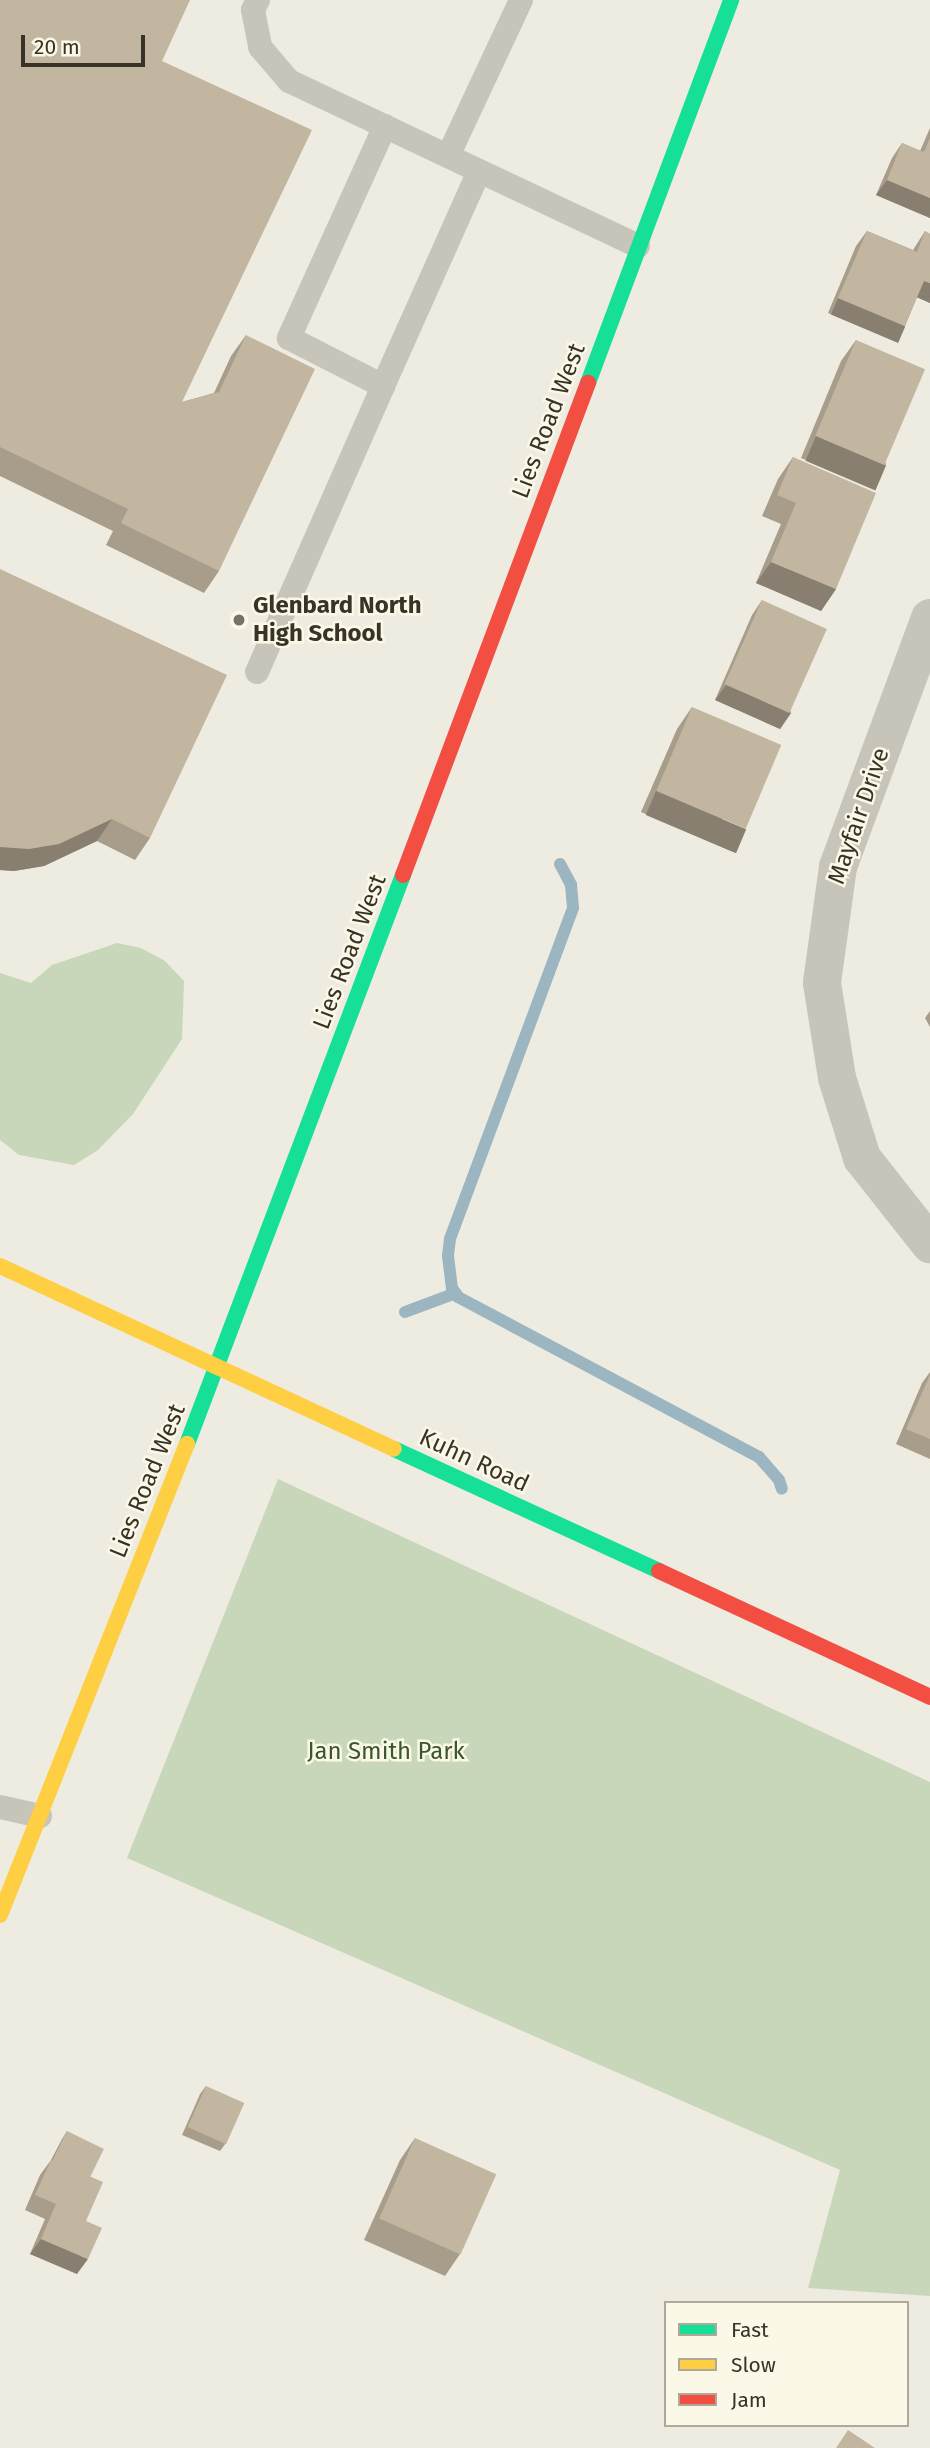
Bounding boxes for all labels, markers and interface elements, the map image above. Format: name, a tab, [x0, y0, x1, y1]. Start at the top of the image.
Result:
scale bar	[24, 21, 149, 65]
text: 20 m	[34, 34, 80, 60]
street label: Lies Road West	[506, 339, 592, 503]
place label: Glenbard North High School	[253, 592, 421, 648]
marker: Glenbard North High School	[231, 612, 247, 628]
street label: Mayfair Drive	[822, 744, 896, 888]
street label: Lies Road West	[307, 870, 393, 1034]
street label: Lies Road West	[104, 1400, 192, 1562]
street label: Kuhn Road	[415, 1423, 533, 1499]
park label: Jan Smith Park	[307, 1738, 465, 1766]
legend	[664, 2301, 909, 2427]
text: Fast	[731, 2317, 769, 2343]
text: Slow	[731, 2352, 776, 2378]
text: Jam	[731, 2387, 767, 2413]

